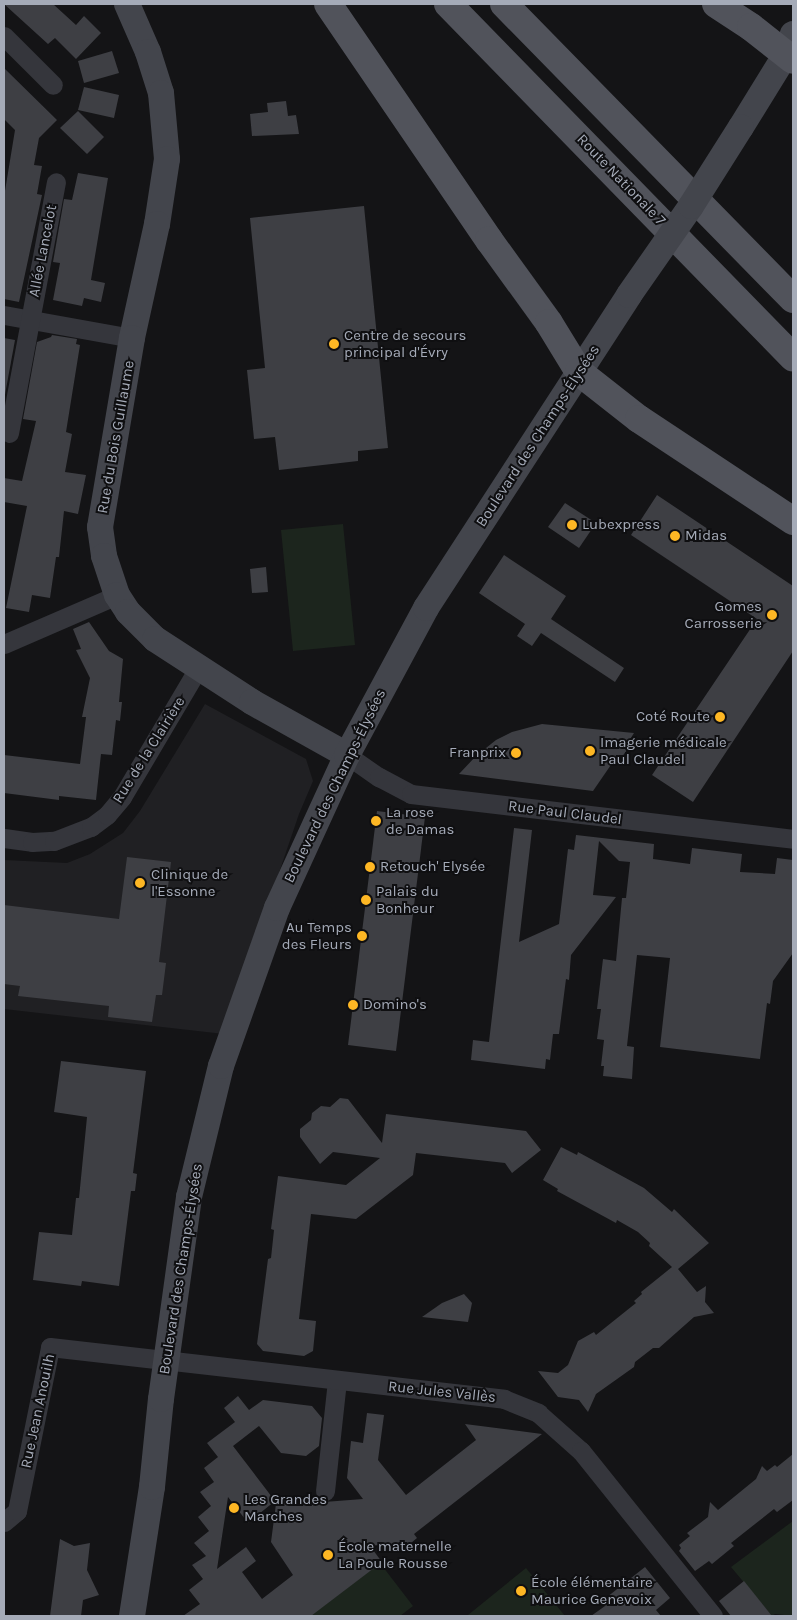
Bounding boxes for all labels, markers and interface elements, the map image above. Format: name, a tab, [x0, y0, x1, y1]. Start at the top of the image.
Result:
street label: Route Nationale 7	[573, 131, 669, 229]
street label: Allée Lancelot	[25, 203, 61, 299]
place label: Centre de secours principal d'Évry	[344, 326, 466, 361]
marker: Centre de secours principal d'Évry	[328, 338, 340, 350]
street label: Boulevard des Champs-Élysées	[472, 342, 604, 530]
street label: Rue du Bois Guillaume	[94, 359, 138, 515]
place label: Lubexpress	[582, 516, 660, 534]
marker: Lubexpress	[566, 519, 578, 531]
place label: Midas	[685, 527, 727, 545]
marker: Midas	[669, 530, 681, 542]
place label: Gomes Carrosserie	[684, 597, 762, 632]
marker: Gomes Carrosserie	[766, 609, 778, 621]
street label: Boulevard des Champs-Élysées	[280, 686, 390, 886]
street label: Rue de la Clairière	[109, 693, 189, 807]
place label: Coté Route	[636, 708, 710, 726]
marker: Coté Route	[714, 711, 726, 723]
place label: Imagerie médicale Paul Claudel	[600, 733, 727, 768]
place label: Franprix	[449, 744, 506, 762]
marker: Imagerie médicale Paul Claudel	[584, 745, 596, 757]
marker: Franprix	[510, 747, 522, 759]
street label: Rue Paul Claudel	[507, 797, 623, 829]
place label: La rose de Damas	[386, 803, 454, 838]
marker: La rose de Damas	[370, 815, 382, 827]
place label: Retouch' Elysée	[380, 858, 485, 876]
marker: Retouch' Elysée	[364, 861, 376, 873]
place label: Clinique de l'Essonne	[151, 865, 228, 900]
marker: Clinique de l'Essonne	[133, 876, 147, 890]
place label: Palais du Bonheur	[376, 882, 439, 917]
marker: Palais du Bonheur	[360, 894, 372, 906]
place label: Au Temps des Fleurs	[282, 918, 352, 953]
marker: Au Temps des Fleurs	[356, 930, 368, 942]
place label: Domino's	[363, 996, 427, 1014]
marker: Domino's	[347, 999, 359, 1011]
street label: Boulevard des Champs-Élysées	[155, 1162, 207, 1376]
street label: Rue Jean Anouilh	[17, 1352, 59, 1470]
street label: Rue Jules Vallès	[387, 1377, 497, 1407]
place label: Les Grandes Marches	[244, 1490, 327, 1525]
marker: Les Grandes Marches	[228, 1502, 240, 1514]
place label: École maternelle La Poule Rousse	[338, 1537, 452, 1572]
marker: École maternelle La Poule Rousse	[322, 1549, 334, 1561]
place label: École élémentaire Maurice Genevoix	[531, 1573, 653, 1608]
marker: École élémentaire Maurice Genevoix	[515, 1585, 527, 1597]

